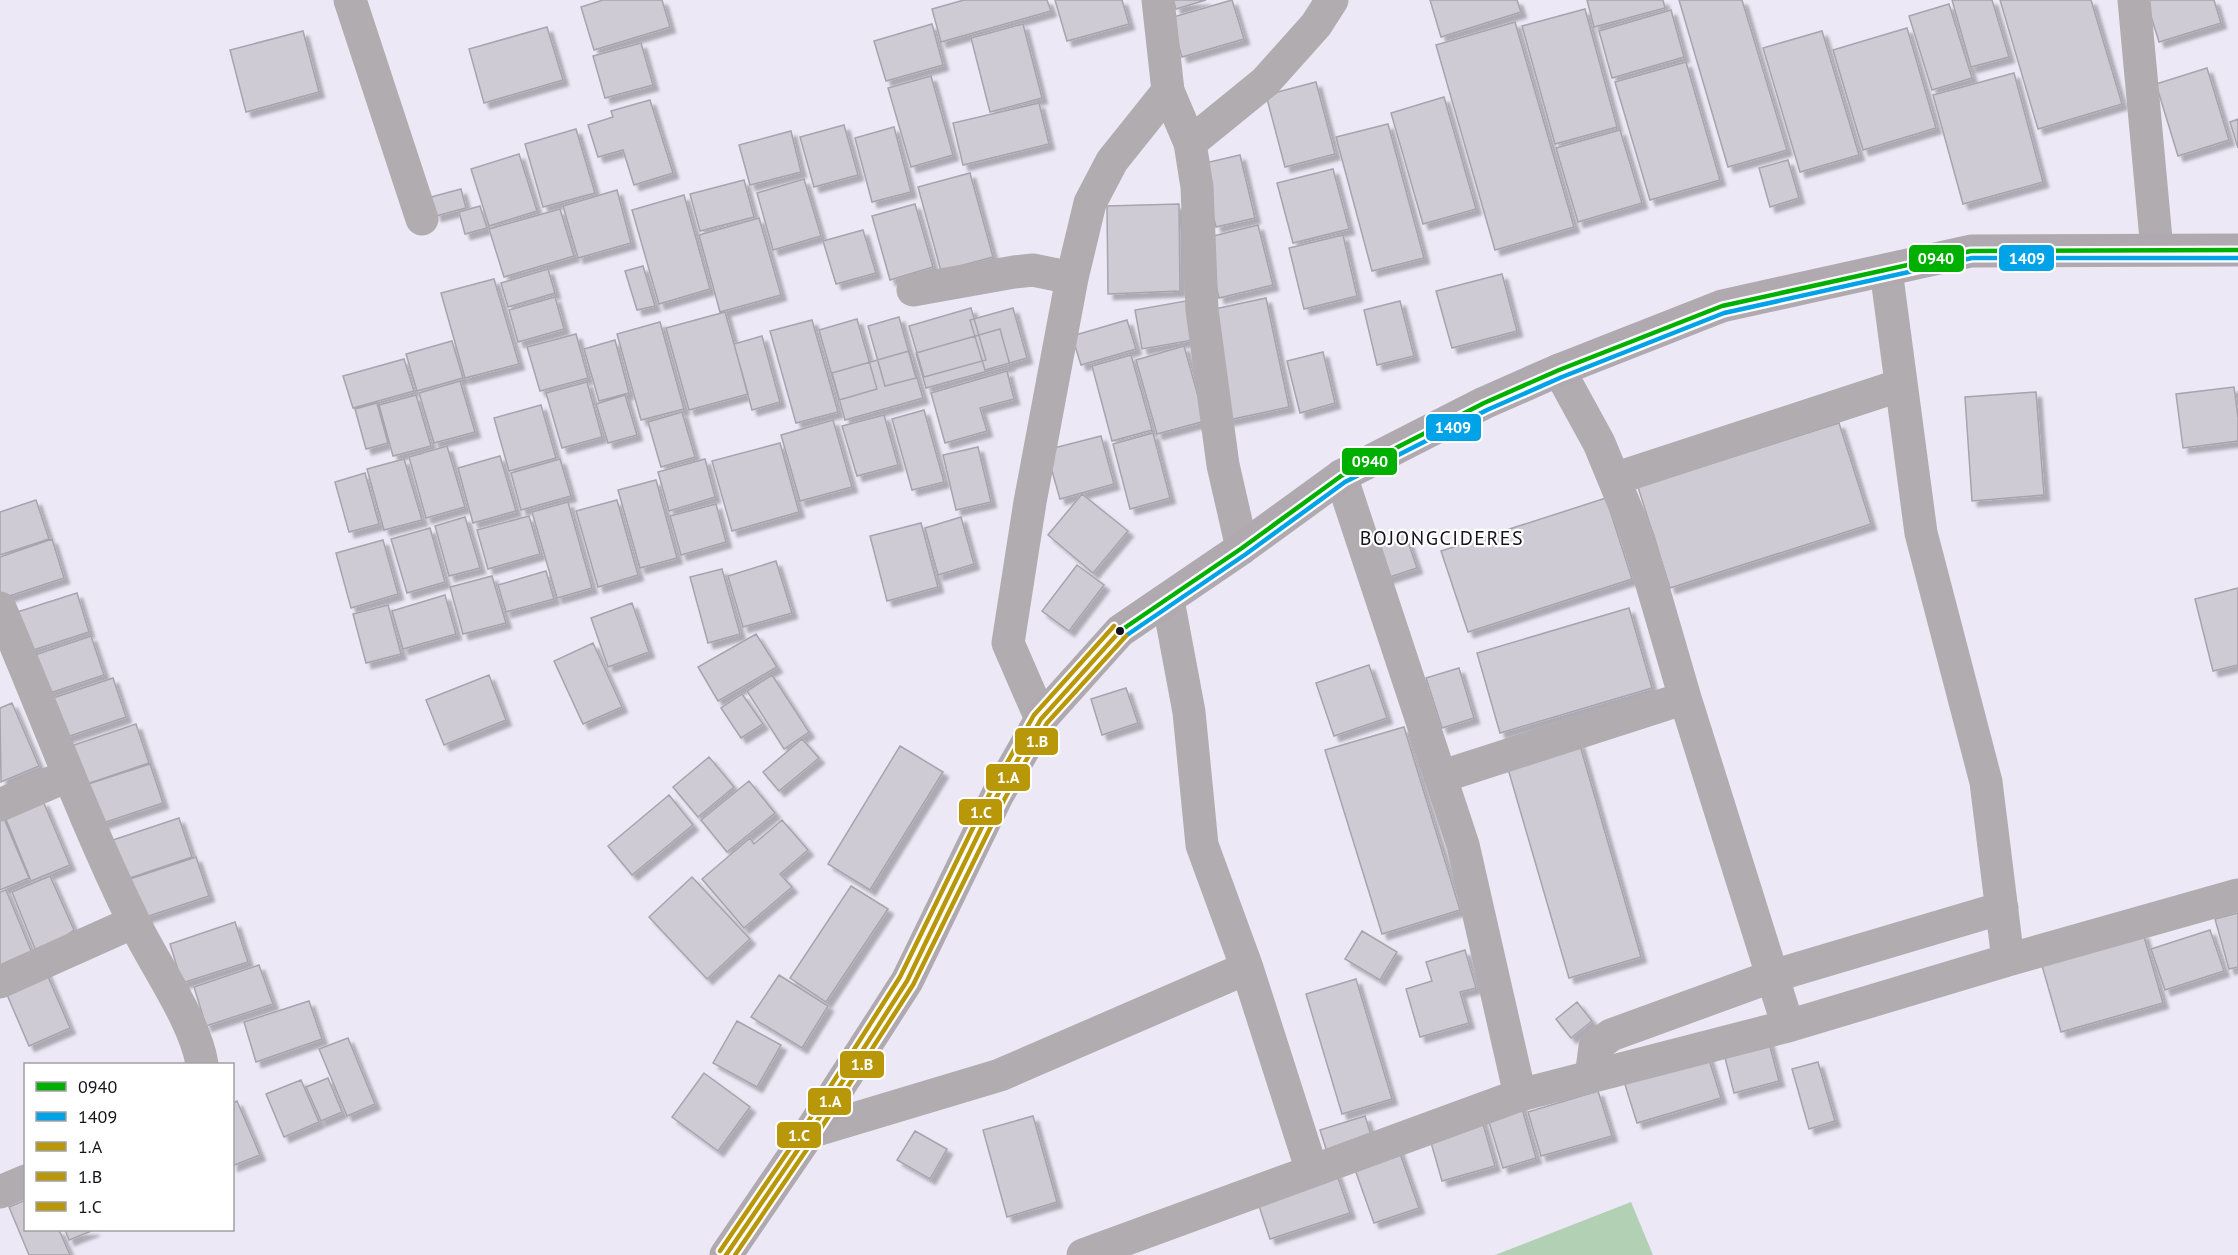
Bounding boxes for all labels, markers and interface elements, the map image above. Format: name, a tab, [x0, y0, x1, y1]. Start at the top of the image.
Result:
line badge: 0940	[1908, 244, 1965, 273]
line badge: 1409	[1998, 244, 2055, 272]
text: 0940	[1918, 248, 1954, 268]
text: 1409	[2009, 248, 2045, 268]
line badge: 1409	[1425, 413, 1482, 442]
text: 1409	[1435, 417, 1471, 437]
line badge: 0940	[1341, 447, 1398, 476]
text: 0940	[1352, 451, 1388, 471]
district label: BOJONGCIDERES	[1360, 525, 1524, 551]
unlabelled marker	[1114, 625, 1126, 637]
line badge: 1.B	[1014, 727, 1059, 756]
text: 1.B	[1026, 731, 1048, 751]
line badge: 1.A	[985, 763, 1031, 792]
text: 1.A	[997, 767, 1020, 787]
line badge: 1.C	[958, 798, 1003, 826]
text: 1.C	[970, 802, 992, 822]
line badge: 1.B	[839, 1050, 885, 1079]
text: 1.B	[851, 1054, 873, 1074]
legend	[24, 1063, 234, 1231]
text: 0940	[78, 1075, 117, 1098]
line badge: 1.A	[807, 1087, 852, 1116]
text: 1.A	[819, 1091, 842, 1111]
text: 1409	[78, 1105, 117, 1128]
line badge: 1.C	[776, 1121, 822, 1149]
text: 1.C	[788, 1125, 810, 1145]
text: 1.A	[78, 1135, 103, 1158]
text: 1.B	[78, 1165, 102, 1188]
text: 1.C	[78, 1195, 102, 1218]

